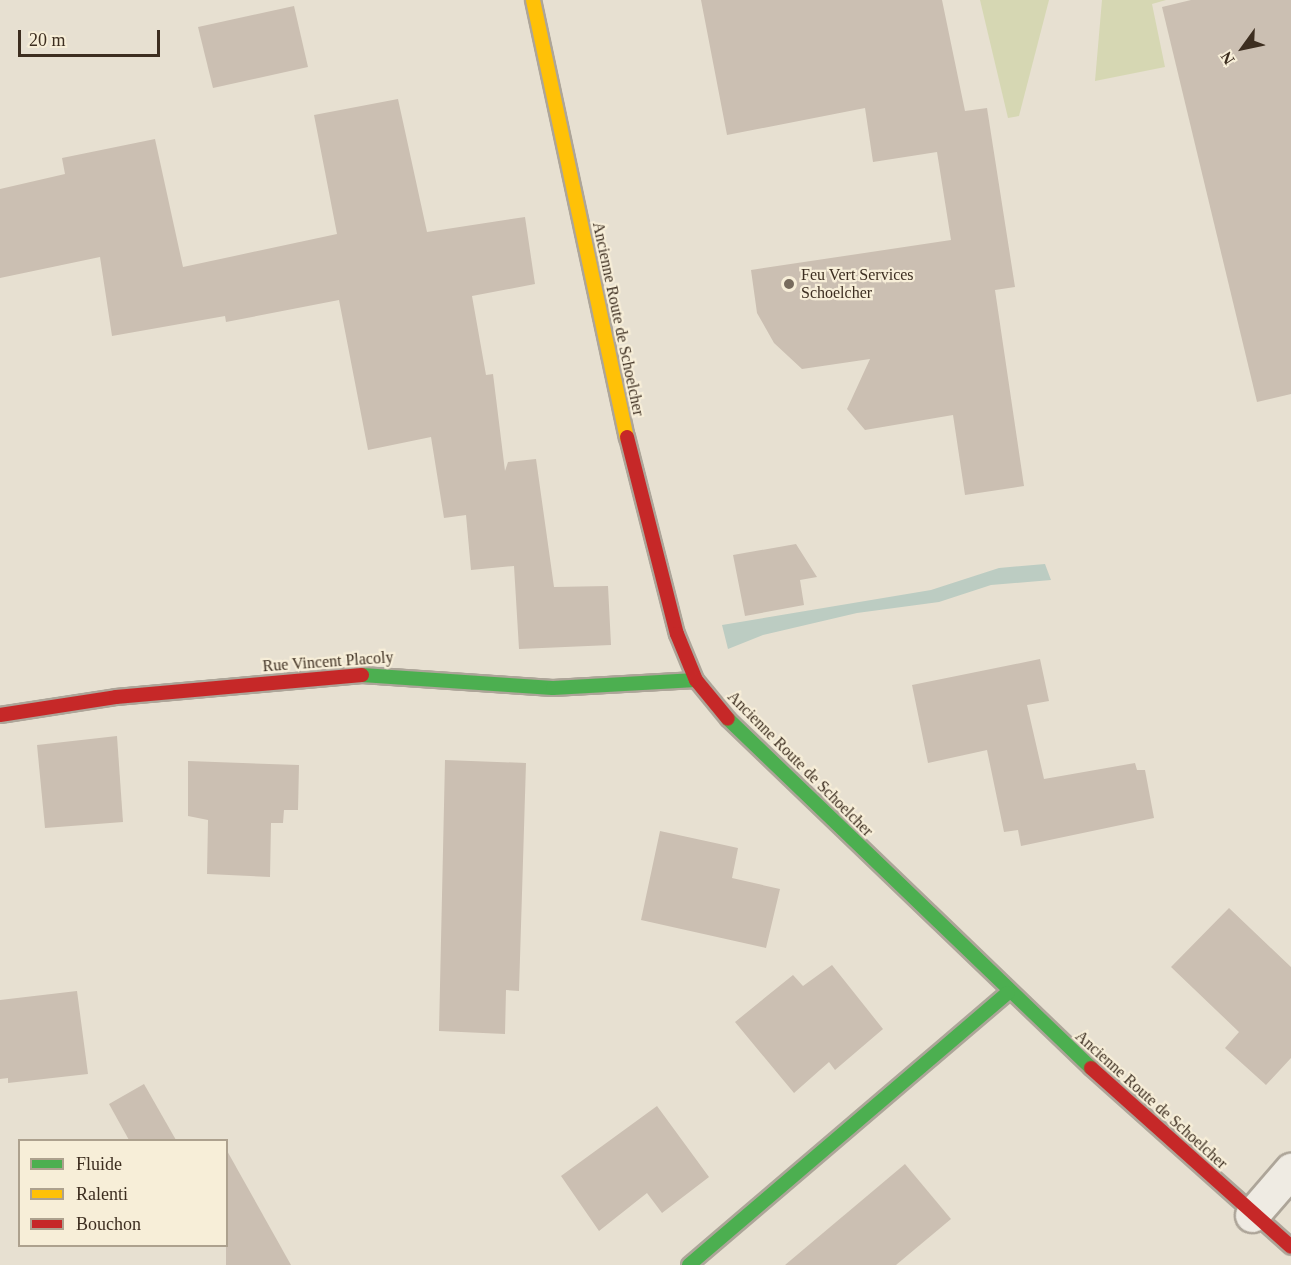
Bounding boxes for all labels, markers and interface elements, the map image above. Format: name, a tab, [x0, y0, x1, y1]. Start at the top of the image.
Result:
scale bar	[21, 18, 164, 56]
north arrow	[1213, 18, 1273, 78]
text: 20 m	[29, 30, 66, 50]
text: N	[1217, 49, 1238, 68]
street label: Ancienne Route de Schoelcher	[588, 220, 648, 418]
place label: Feu Vert Services Schoelcher	[801, 265, 914, 303]
marker: Feu Vert Services Schoelcher	[782, 277, 796, 291]
street label: Rue Vincent Placoly	[262, 648, 394, 676]
street label: Ancienne Route de Schoelcher	[723, 687, 877, 841]
street label: Ancienne Route de Schoelcher	[1071, 1027, 1231, 1173]
legend	[18, 1139, 228, 1247]
text: Fluide	[76, 1154, 122, 1174]
text: Ralenti	[76, 1184, 128, 1204]
text: Bouchon	[76, 1214, 141, 1234]

